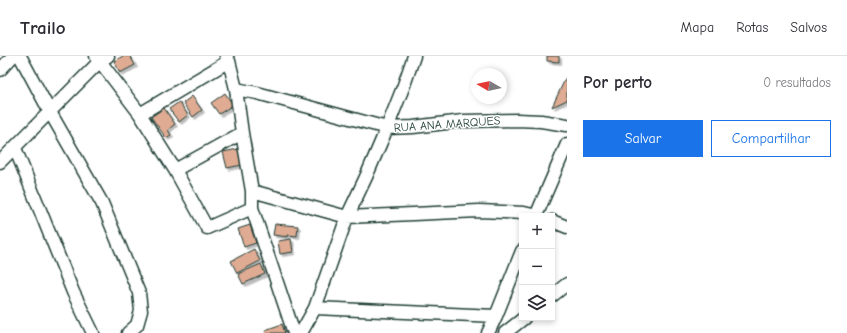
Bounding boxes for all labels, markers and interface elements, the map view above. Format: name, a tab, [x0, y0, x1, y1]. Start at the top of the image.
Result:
text: Trailo	[20, 17, 66, 39]
text: Mapa	[681, 19, 714, 36]
text: Rotas	[736, 19, 768, 36]
text: Salvos	[790, 19, 827, 36]
north arrow	[471, 68, 507, 104]
text: Por perto	[583, 73, 652, 92]
text: 0 resultados	[763, 75, 831, 90]
street label: RUA ANA MARQUES	[393, 113, 501, 135]
button: Salvar	[583, 120, 703, 157]
button: Compartilhar	[711, 120, 831, 157]
map controls	[519, 213, 555, 321]
button: +	[519, 213, 555, 249]
button: −	[519, 249, 555, 285]
button: layers	[519, 285, 555, 321]

